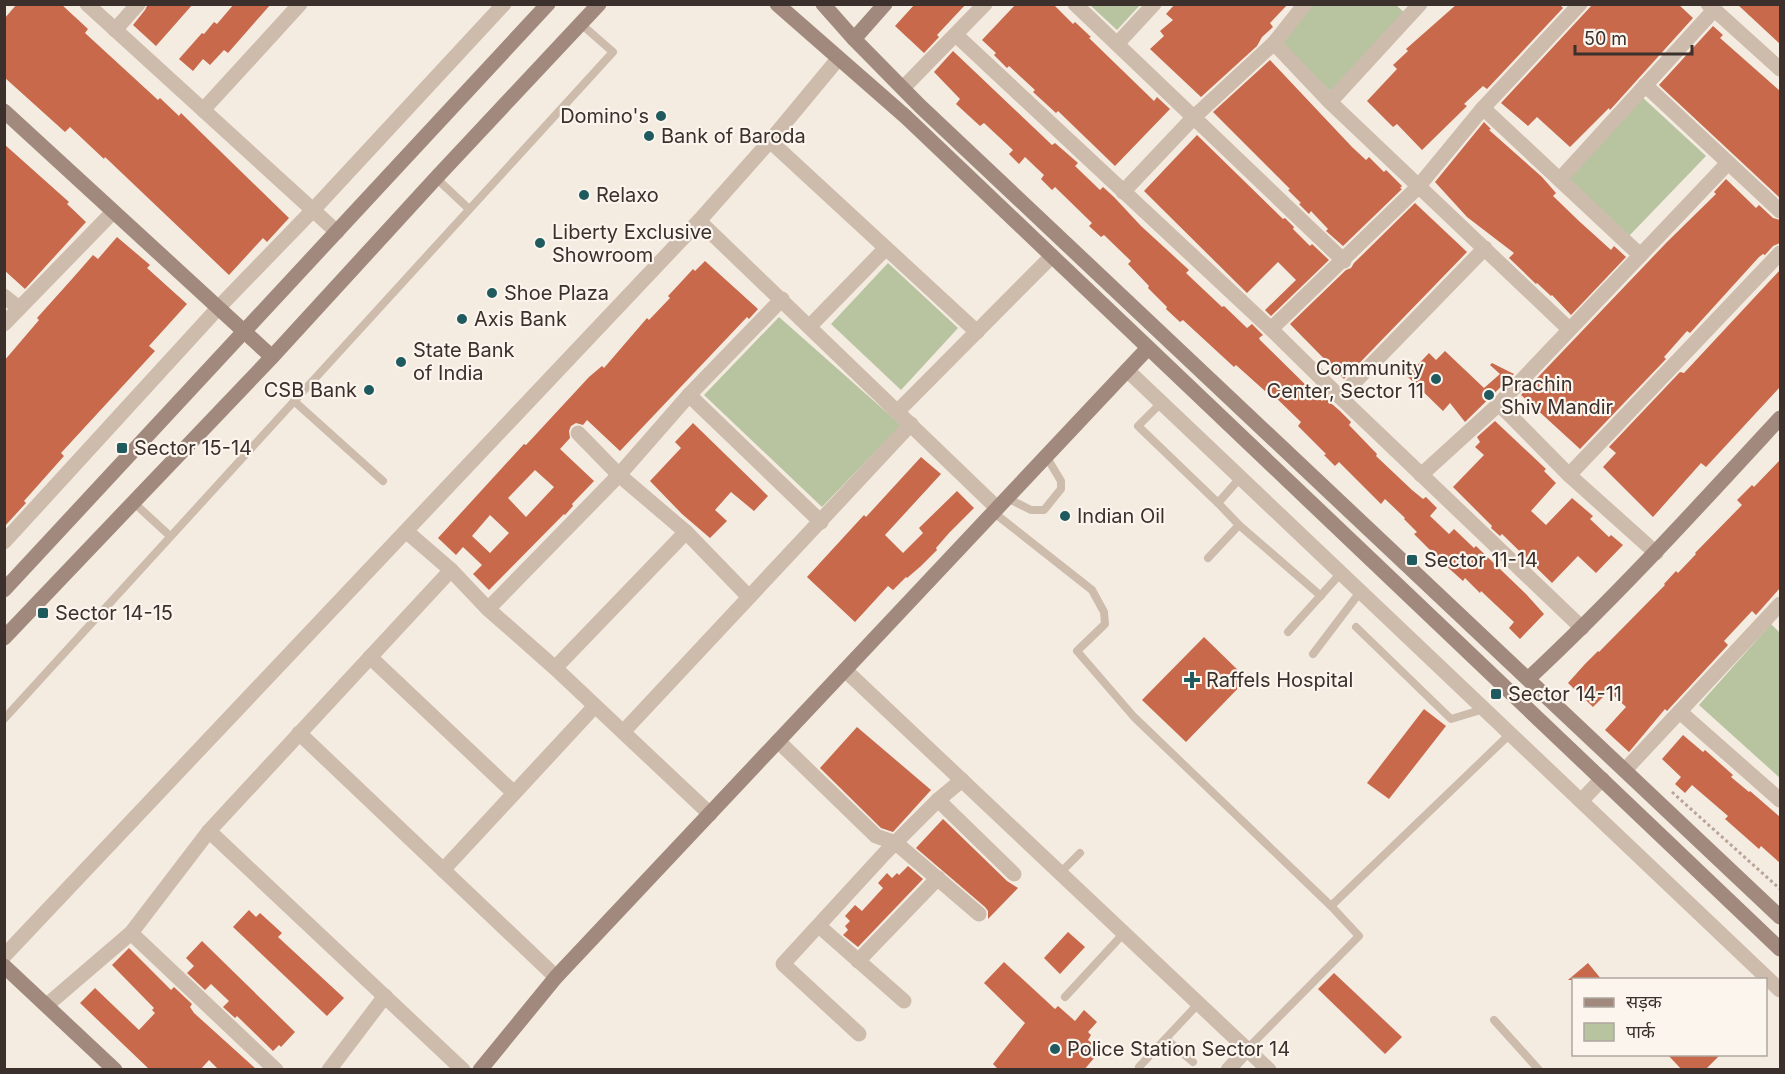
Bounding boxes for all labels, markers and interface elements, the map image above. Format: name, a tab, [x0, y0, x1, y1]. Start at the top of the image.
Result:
scale bar	[1575, 18, 1692, 56]
text: 50 m	[1584, 28, 1627, 49]
place label: Domino's	[560, 104, 649, 128]
marker: Domino's	[654, 109, 668, 123]
place label: Bank of Baroda	[661, 124, 806, 148]
marker: Bank of Baroda	[642, 129, 656, 143]
place label: Relaxo	[596, 183, 659, 207]
marker: Relaxo	[577, 188, 591, 202]
place label: Liberty Exclusive Showroom	[552, 220, 712, 267]
marker: Liberty Exclusive Showroom	[533, 236, 547, 250]
place label: Shoe Plaza	[504, 281, 609, 305]
marker: Shoe Plaza	[485, 286, 499, 300]
place label: Axis Bank	[474, 307, 567, 331]
marker: Axis Bank	[455, 312, 469, 326]
place label: State Bank of India	[413, 338, 514, 385]
marker: State Bank of India	[394, 355, 408, 369]
place label: Community Center, Sector 11	[1267, 356, 1424, 403]
marker: Community Center, Sector 11	[1429, 372, 1443, 386]
place label: Prachin Shiv Mandir	[1501, 372, 1614, 419]
place label: CSB Bank	[264, 378, 357, 402]
marker: CSB Bank	[362, 383, 376, 397]
marker: Prachin Shiv Mandir	[1482, 388, 1496, 402]
place label: Sector 15-14	[134, 436, 252, 460]
marker: Sector 15-14	[115, 441, 129, 455]
place label: Indian Oil	[1077, 504, 1165, 528]
marker: Indian Oil	[1058, 509, 1072, 523]
place label: Sector 11-14	[1424, 548, 1538, 572]
marker: Sector 11-14	[1405, 553, 1419, 567]
place label: Sector 14-15	[55, 601, 173, 625]
marker: Sector 14-15	[36, 606, 50, 620]
place label: Raffels Hospital	[1206, 668, 1353, 692]
marker: Raffels Hospital	[1183, 671, 1201, 689]
place label: Sector 14-11	[1508, 682, 1622, 706]
marker: Sector 14-11	[1489, 687, 1503, 701]
legend	[1572, 978, 1767, 1056]
text: सड़क	[1626, 991, 1663, 1012]
text: पार्क	[1626, 1021, 1656, 1042]
place label: Police Station Sector 14	[1067, 1037, 1290, 1061]
marker: Police Station Sector 14	[1048, 1042, 1062, 1056]

